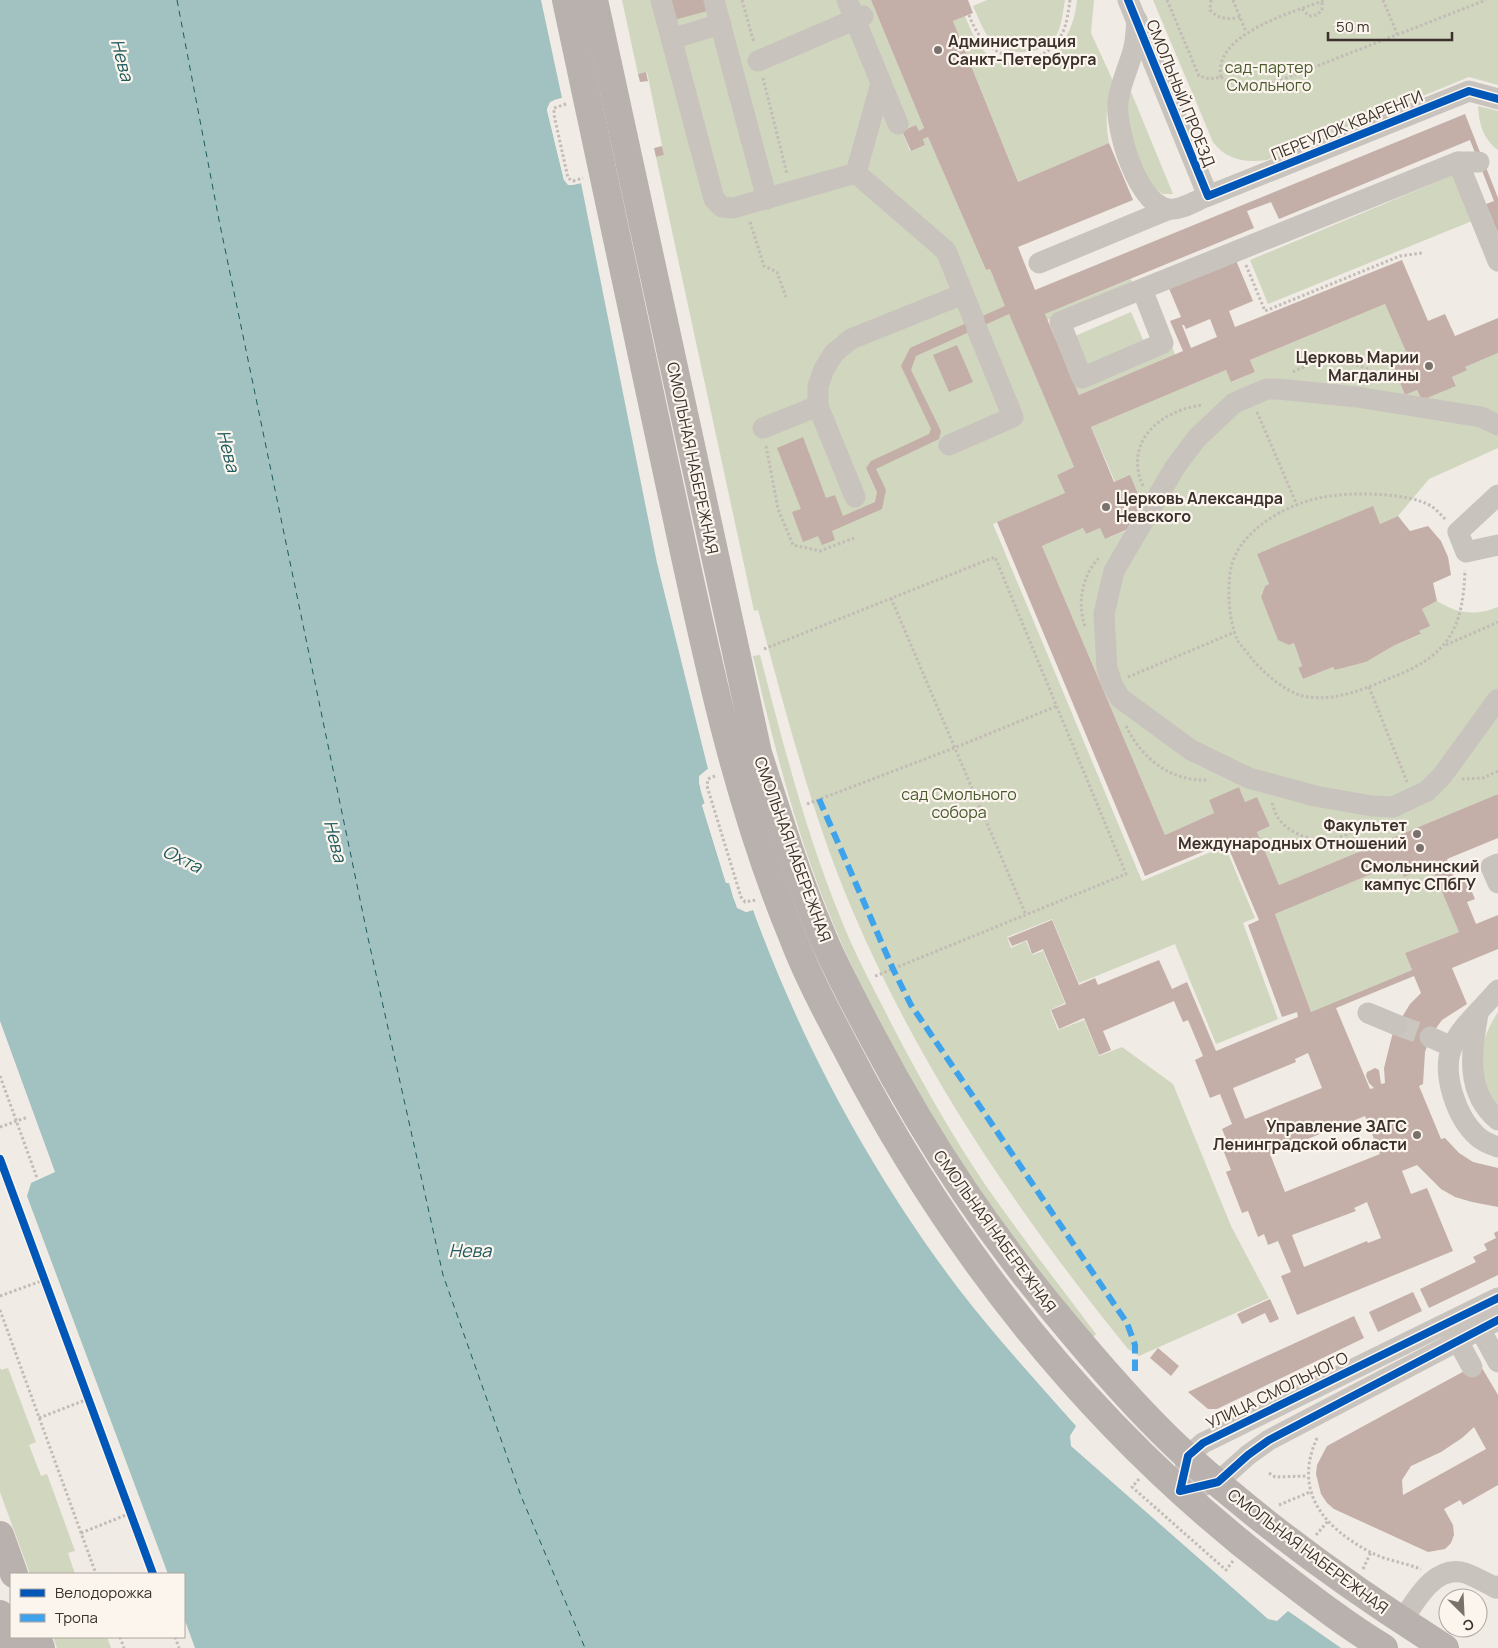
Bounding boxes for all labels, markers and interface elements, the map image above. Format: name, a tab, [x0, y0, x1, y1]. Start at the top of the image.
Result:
scale bar	[1328, 10, 1452, 42]
street label: СМОЛЬНЫЙ ПРОЕЗД	[1141, 16, 1221, 170]
text: 50 m	[1336, 16, 1370, 37]
place label: Администрация Санкт-Петербурга	[948, 30, 1097, 70]
water label: Нева	[106, 36, 140, 84]
marker: Администрация Санкт-Петербурга	[932, 44, 944, 56]
park label: сад-партер Смольного	[1225, 56, 1313, 96]
street label: ПЕРЕУЛОК КВАРЕНГИ	[1268, 85, 1426, 165]
place label: Церковь Марии Магдалины	[1296, 346, 1419, 386]
street label: СМОЛЬНАЯ НАБЕРЕЖНАЯ	[662, 360, 724, 556]
marker: Церковь Марии Магдалины	[1423, 360, 1435, 372]
water label: Нева	[212, 427, 246, 475]
place label: Церковь Александра Невского	[1116, 487, 1283, 527]
marker: Церковь Александра Невского	[1100, 501, 1112, 513]
street label: СМОЛЬНАЯ НАБЕРЕЖНАЯ	[749, 753, 837, 945]
park label: сад Смольного собора	[901, 783, 1017, 823]
place label: Факультет Международных Отношений	[1178, 814, 1407, 854]
water label: Нева	[319, 817, 353, 865]
marker: Факультет Международных Отношений	[1411, 828, 1423, 840]
water label: Охта	[159, 838, 207, 878]
marker: Смольнинский кампус СПбГУ	[1414, 842, 1426, 854]
place label: Смольнинский кампус СПбГУ	[1361, 855, 1479, 895]
place label: Управление ЗАГС Ленинградской области	[1213, 1115, 1407, 1155]
marker: Управление ЗАГС Ленинградской области	[1411, 1129, 1423, 1141]
street label: СМОЛЬНАЯ НАБЕРЕЖНАЯ	[929, 1145, 1061, 1317]
water label: Нева	[449, 1238, 492, 1262]
street label: УЛИЦА СМОЛЬНОГО	[1202, 1346, 1352, 1434]
street label: СМОЛЬНАЯ НАБЕРЕЖНАЯ	[1223, 1483, 1393, 1619]
legend	[10, 1573, 185, 1638]
text: Велодорожка	[55, 1582, 152, 1603]
north arrow	[1438, 1588, 1488, 1638]
text: Тропа	[55, 1607, 98, 1628]
text: С	[1460, 1615, 1477, 1636]

